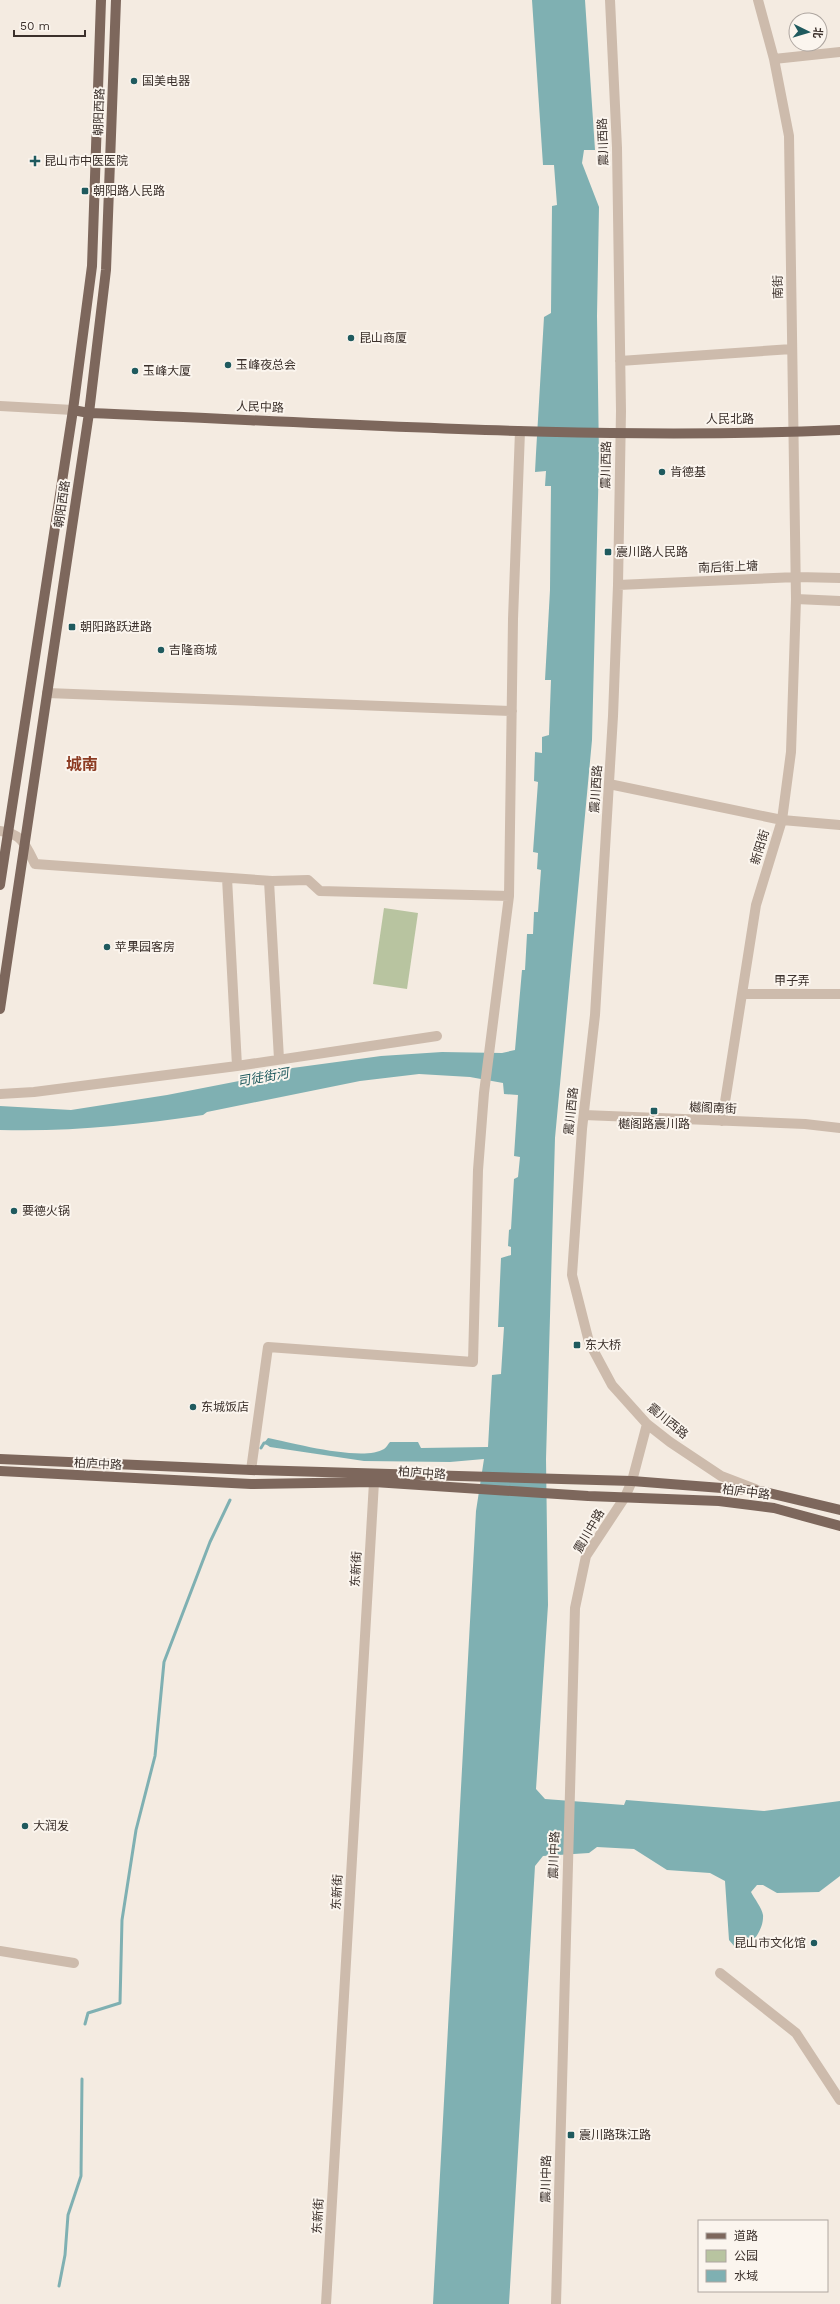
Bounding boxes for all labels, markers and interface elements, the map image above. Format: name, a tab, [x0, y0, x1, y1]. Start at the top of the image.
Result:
scale bar	[14, 12, 85, 38]
north arrow	[788, 12, 828, 52]
text: 50 m	[20, 19, 50, 33]
text: 北	[811, 27, 824, 39]
place label: 国美电器	[142, 74, 190, 88]
marker: 国美电器	[129, 76, 139, 86]
street label: 朝阳西路	[91, 88, 107, 136]
street label: 震川西路	[595, 118, 611, 166]
place label: 昆山市中医医院	[44, 154, 128, 168]
marker: 昆山市中医医院	[29, 155, 41, 167]
place label: 朝阳路人民路	[93, 184, 165, 198]
marker: 朝阳路人民路	[80, 186, 90, 196]
street label: 南街	[771, 275, 785, 299]
place label: 昆山商厦	[359, 331, 407, 345]
marker: 昆山商厦	[346, 333, 356, 343]
place label: 玉峰夜总会	[236, 358, 296, 372]
marker: 玉峰夜总会	[223, 360, 233, 370]
place label: 玉峰大厦	[143, 364, 191, 378]
marker: 玉峰大厦	[130, 366, 140, 376]
street label: 人民中路	[236, 399, 284, 415]
street label: 人民北路	[706, 412, 754, 426]
street label: 震川西路	[599, 441, 613, 489]
place label: 肯德基	[670, 465, 706, 479]
marker: 肯德基	[657, 467, 667, 477]
street label: 朝阳西路	[52, 479, 72, 529]
place label: 震川路人民路	[616, 545, 688, 559]
marker: 震川路人民路	[603, 547, 613, 557]
street label: 南后街上塘	[698, 559, 758, 575]
place label: 朝阳路跃进路	[80, 620, 152, 634]
marker: 朝阳路跃进路	[67, 622, 77, 632]
place label: 吉隆商城	[169, 643, 217, 657]
marker: 吉隆商城	[156, 645, 166, 655]
district label: 城南	[66, 755, 98, 774]
street label: 震川西路	[587, 765, 605, 813]
street label: 新阳街	[748, 828, 772, 866]
place label: 苹果园客房	[115, 940, 175, 954]
marker: 苹果园客房	[102, 942, 112, 952]
street label: 甲子弄	[774, 974, 810, 988]
water label: 司徒街河	[236, 1065, 293, 1089]
street label: 震川西路	[562, 1086, 580, 1136]
street label: 樾阁南街	[689, 1100, 737, 1116]
marker: 樾阁路震川路	[649, 1106, 659, 1116]
place label: 樾阁路震川路	[618, 1117, 690, 1131]
place label: 要德火锅	[22, 1204, 70, 1218]
marker: 要德火锅	[9, 1206, 19, 1216]
place label: 东大桥	[585, 1338, 621, 1352]
marker: 东大桥	[572, 1340, 582, 1350]
place label: 东城饭店	[201, 1400, 249, 1414]
street label: 震川西路	[645, 1400, 691, 1442]
marker: 东城饭店	[188, 1402, 198, 1412]
street label: 柏庐中路	[74, 1456, 122, 1472]
street label: 柏庐中路	[398, 1464, 446, 1482]
street label: 柏庐中路	[721, 1482, 771, 1502]
street label: 震川中路	[571, 1507, 607, 1555]
street label: 东新街	[348, 1551, 364, 1587]
place label: 大润发	[33, 1819, 69, 1833]
marker: 大润发	[20, 1821, 30, 1831]
street label: 震川中路	[546, 1831, 562, 1879]
street label: 东新街	[329, 1874, 345, 1910]
place label: 昆山市文化馆	[734, 1936, 806, 1950]
marker: 昆山市文化馆	[809, 1938, 819, 1948]
place label: 震川路珠江路	[579, 2128, 651, 2142]
marker: 震川路珠江路	[566, 2130, 576, 2140]
street label: 震川中路	[539, 2155, 553, 2203]
street label: 东新街	[310, 2198, 326, 2234]
legend	[698, 2220, 828, 2292]
text: 道路	[734, 2229, 758, 2243]
text: 公园	[734, 2249, 758, 2263]
text: 水域	[734, 2269, 758, 2283]

